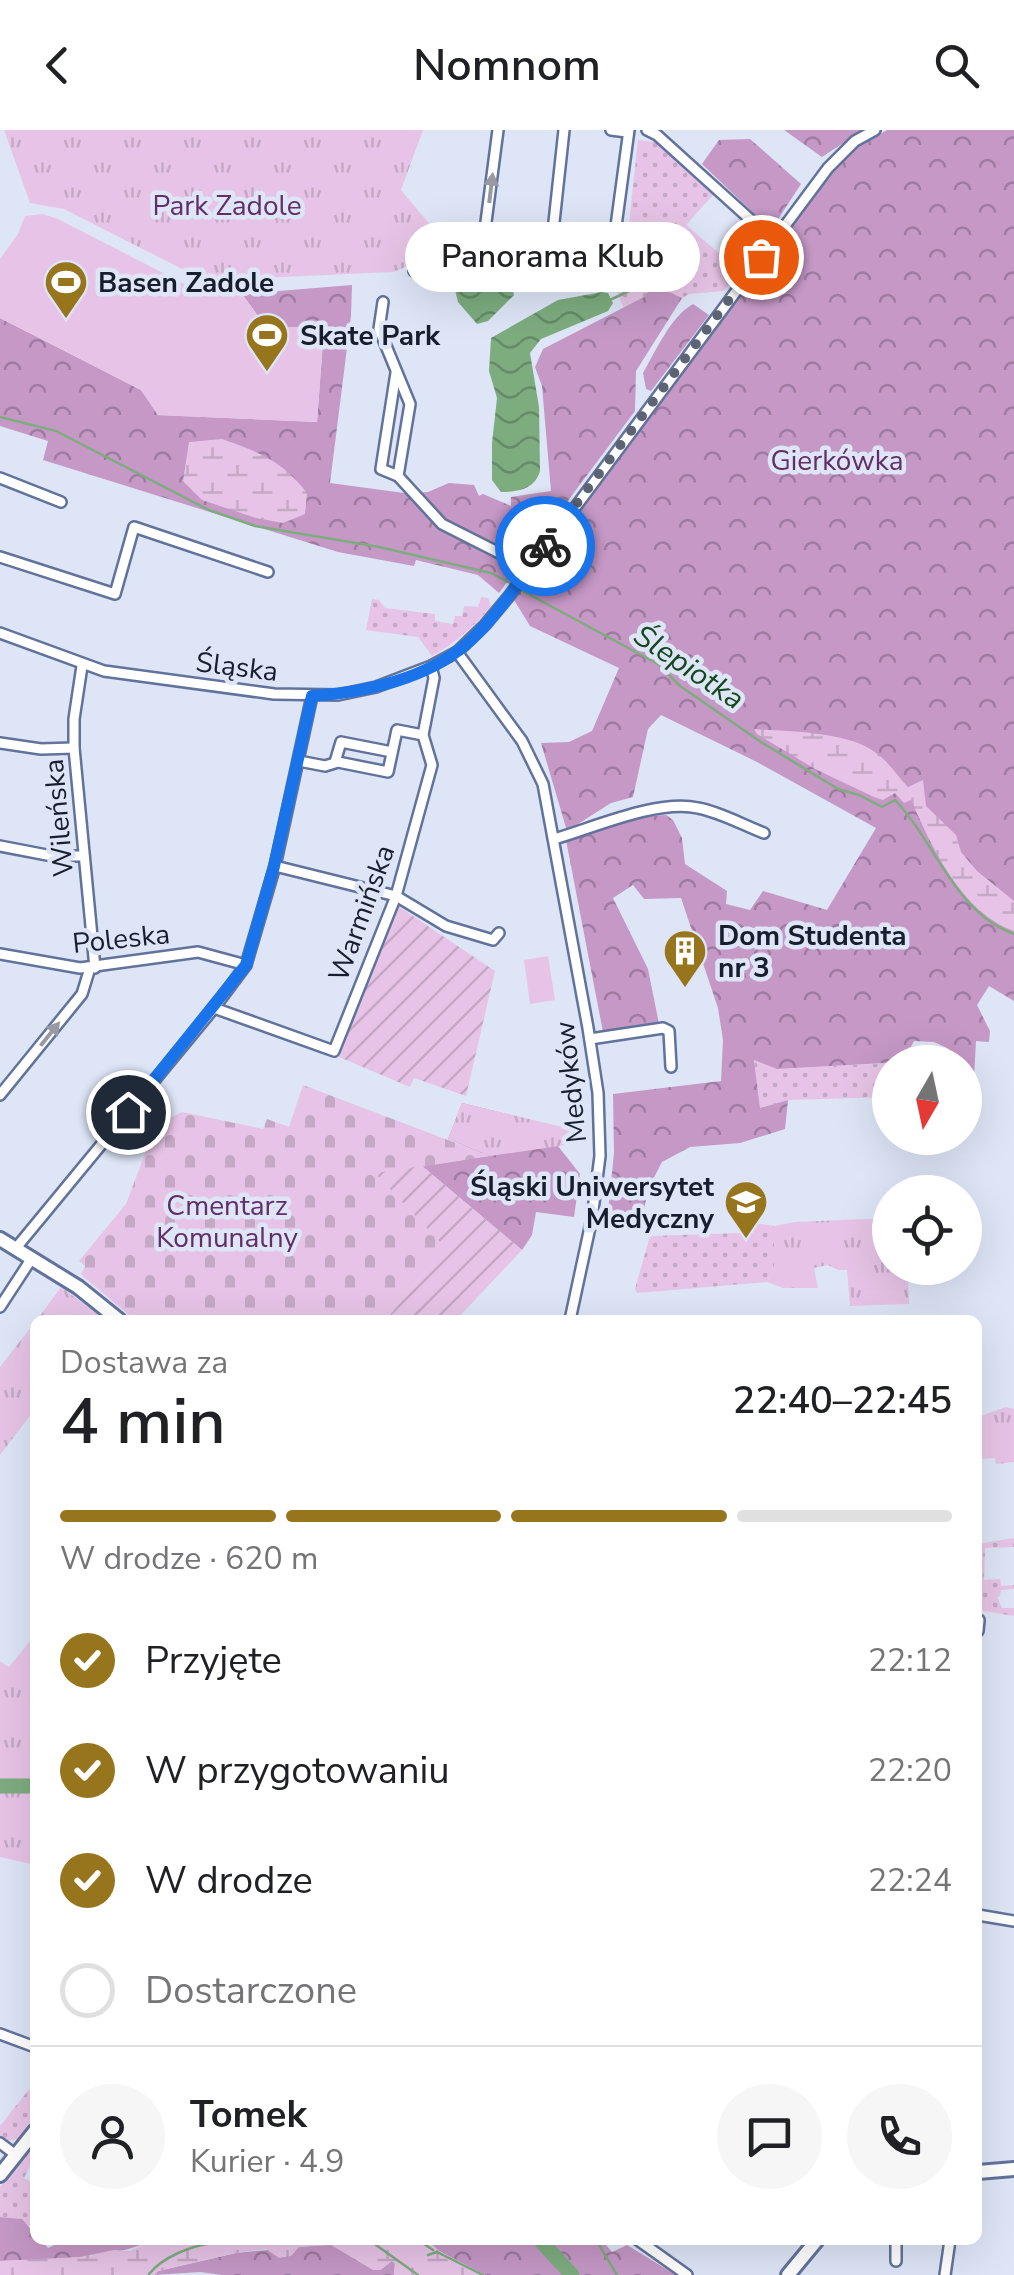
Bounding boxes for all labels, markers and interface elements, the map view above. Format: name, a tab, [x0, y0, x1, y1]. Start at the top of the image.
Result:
text: Nomnom	[413, 35, 601, 96]
icon: back	[30, 38, 85, 93]
icon: search	[929, 38, 984, 93]
one-way arrow	[483, 171, 499, 203]
park label: Park Zadole	[152, 187, 302, 225]
pin	[719, 215, 804, 300]
callout: Panorama Klub	[406, 222, 701, 292]
icon: bag	[734, 230, 789, 285]
text: Panorama Klub	[441, 235, 664, 278]
sports icon: Basen Zadole	[43, 259, 89, 320]
place label: Basen Zadole	[98, 264, 274, 302]
sports icon: Skate Park	[244, 312, 290, 373]
place label: Skate Park	[300, 317, 441, 355]
park label: Gierkówka	[770, 442, 904, 480]
courier	[495, 496, 595, 596]
icon: bike	[518, 519, 573, 574]
water label: Ślepiotka	[625, 615, 752, 719]
street label: Śląska	[194, 643, 280, 691]
street label: Wileńska	[35, 757, 83, 879]
street label: Warmińska	[320, 840, 404, 987]
street label: Poleska	[70, 915, 172, 963]
place label: Dom Studenta nr 3	[718, 917, 907, 987]
building icon: Dom Studenta nr 3	[662, 928, 708, 989]
street label: Medyków	[546, 1019, 596, 1145]
one-way arrow	[39, 1021, 60, 1047]
north arrow	[872, 1045, 982, 1155]
map controls	[872, 1045, 982, 1285]
pin	[86, 1070, 171, 1155]
icon: home	[101, 1085, 156, 1140]
place label: Śląski Uniwersytet Medyczny	[470, 1168, 714, 1238]
button: locate	[872, 1175, 982, 1285]
school or university icon: Śląski Uniwersytet Medyczny	[723, 1179, 769, 1240]
park label: Cmentarz Komunalny	[156, 1187, 298, 1257]
text: Dostawa za	[60, 1341, 228, 1384]
text: 22:40–22:45	[733, 1375, 952, 1426]
text: 4 min	[60, 1377, 226, 1466]
text: W drodze · 620 m	[60, 1537, 318, 1580]
icon: check	[60, 1633, 115, 1688]
text: Przyjęte	[145, 1635, 282, 1686]
text: 22:12	[868, 1639, 952, 1682]
icon: check	[60, 1743, 115, 1798]
text: W przygotowaniu	[145, 1745, 450, 1796]
text: 22:20	[868, 1749, 952, 1792]
icon: check	[60, 1853, 115, 1908]
text: W drodze	[145, 1855, 313, 1906]
text: 22:24	[868, 1859, 952, 1902]
text: Dostarczone	[145, 1965, 357, 2016]
button: person	[60, 2084, 165, 2189]
button: chat	[717, 2084, 822, 2189]
button: phone	[847, 2084, 952, 2189]
text: Tomek	[190, 2089, 307, 2140]
text: Kurier · 4.9	[190, 2140, 344, 2183]

